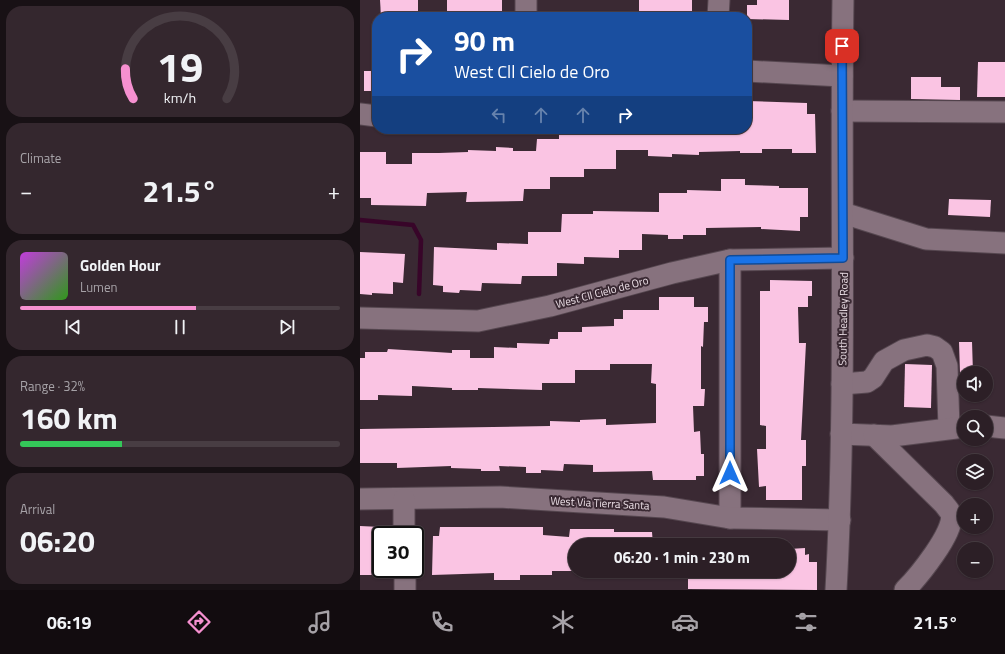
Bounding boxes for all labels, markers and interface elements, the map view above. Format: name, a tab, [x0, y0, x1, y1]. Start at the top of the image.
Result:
text: 90 m	[454, 19, 515, 62]
icon: right	[388, 28, 440, 80]
pin	[825, 29, 859, 63]
text: 19	[157, 35, 203, 98]
icon: arrive	[831, 35, 853, 57]
text: West Cll Cielo de Oro	[454, 58, 610, 85]
text: km/h	[164, 87, 196, 109]
icon: left	[488, 104, 510, 126]
icon: ahead	[530, 104, 552, 126]
icon: ahead	[572, 104, 594, 126]
icon: right	[614, 104, 636, 126]
text: Climate	[20, 148, 61, 168]
text: 21.5°	[143, 168, 217, 214]
text: −	[20, 174, 32, 208]
text: +	[328, 174, 340, 208]
text: Golden Hour	[80, 254, 161, 277]
street label: West Cll Cielo de Oro	[554, 272, 650, 312]
street label: South Headley Road	[834, 272, 852, 366]
text: Lumen	[80, 277, 117, 297]
icon: previous	[62, 316, 84, 338]
icon: pause	[169, 316, 191, 338]
icon: next	[276, 316, 298, 338]
map controls	[957, 366, 993, 578]
button: sound	[957, 366, 993, 402]
text: Range · 32%	[20, 376, 85, 396]
text: 160 km	[20, 395, 118, 441]
button: search	[957, 410, 993, 446]
position arrow	[709, 452, 751, 494]
button: layers	[957, 454, 993, 490]
street label: West Via Tierra Santa	[550, 492, 650, 514]
button: +	[957, 498, 993, 534]
text: Arrival	[20, 499, 55, 519]
text: 06:20	[20, 518, 95, 564]
speed limit sign: 30	[372, 526, 424, 578]
button: −	[957, 542, 993, 578]
text: 06:20 · 1 min · 230 m	[614, 546, 750, 569]
icon: directions	[185, 608, 213, 636]
icon: music	[306, 608, 334, 636]
icon: phone	[428, 608, 456, 636]
icon: climate	[549, 608, 577, 636]
icon: car	[671, 608, 699, 636]
icon: filters	[792, 608, 820, 636]
text: 06:19	[47, 609, 92, 636]
text: 21.5°	[913, 609, 958, 636]

